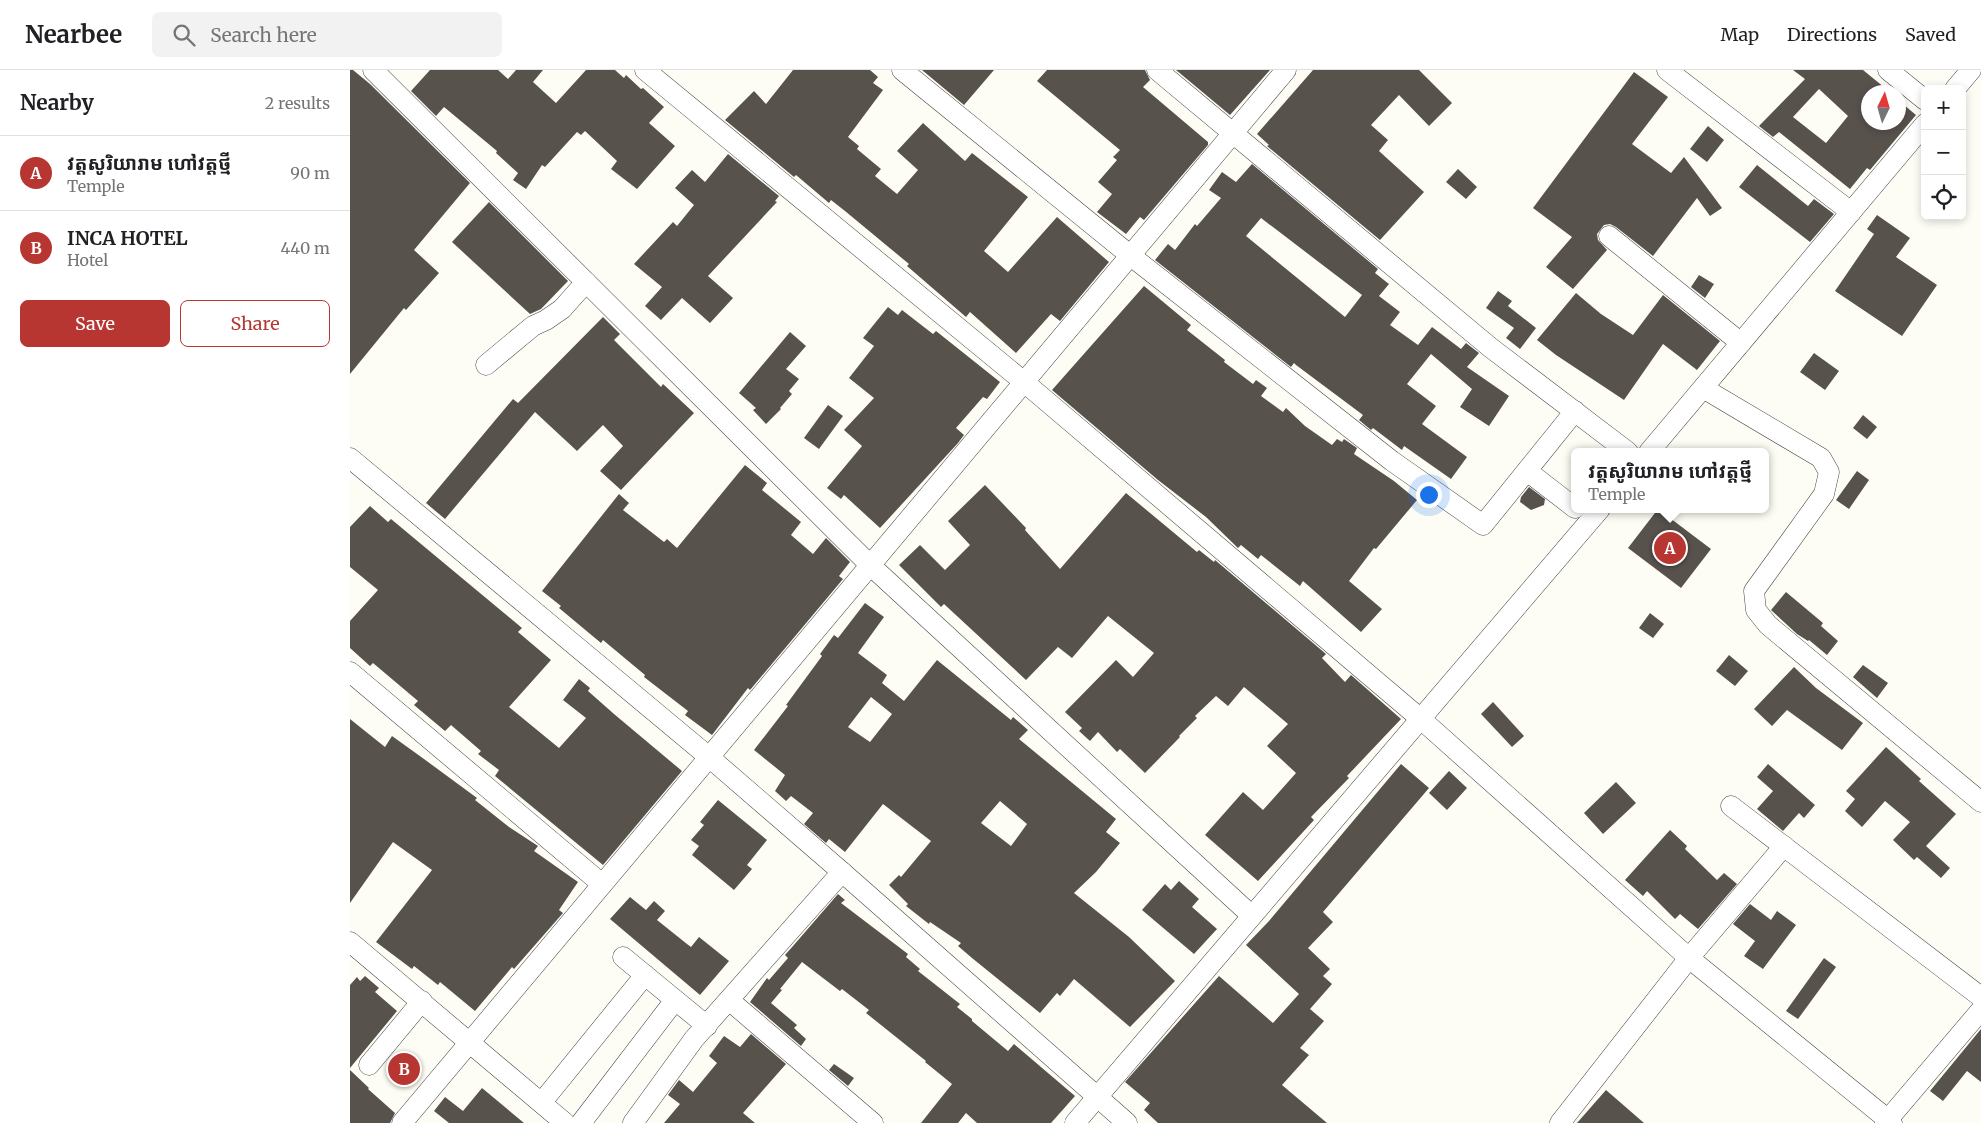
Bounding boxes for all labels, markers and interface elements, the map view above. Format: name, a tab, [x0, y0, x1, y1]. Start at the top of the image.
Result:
search box	[152, 12, 502, 57]
text: Nearbee	[25, 19, 122, 50]
icon: search	[170, 21, 198, 49]
text: Search here	[210, 23, 317, 47]
text: Map	[1721, 23, 1759, 46]
text: Directions	[1787, 23, 1877, 46]
text: Saved	[1905, 23, 1956, 46]
north arrow	[1861, 85, 1906, 130]
map controls	[1921, 85, 1966, 220]
button: +	[1921, 85, 1966, 130]
text: Nearby	[20, 89, 94, 116]
text: 2 results	[265, 93, 330, 113]
button: −	[1921, 130, 1966, 175]
text: វត្តសូរិយារាម ហៅវត្តថ្មី	[67, 151, 231, 175]
text: A	[30, 163, 42, 183]
text: 90 m	[290, 163, 330, 183]
button: locate	[1921, 175, 1966, 220]
text: Temple	[67, 176, 125, 196]
text: INCA HOTEL	[67, 226, 188, 250]
text: B	[30, 238, 42, 258]
text: 440 m	[280, 238, 330, 258]
text: Hotel	[67, 250, 108, 270]
button: Save	[20, 300, 170, 347]
button: Share	[180, 300, 330, 347]
popup	[1571, 448, 1769, 513]
text: វត្តសូរិយារាម ហៅវត្តថ្មី	[1588, 459, 1752, 483]
your location	[1416, 482, 1442, 508]
text: Temple	[1588, 484, 1645, 504]
pin: A	[1654, 529, 1686, 567]
pin: B	[388, 1050, 420, 1088]

